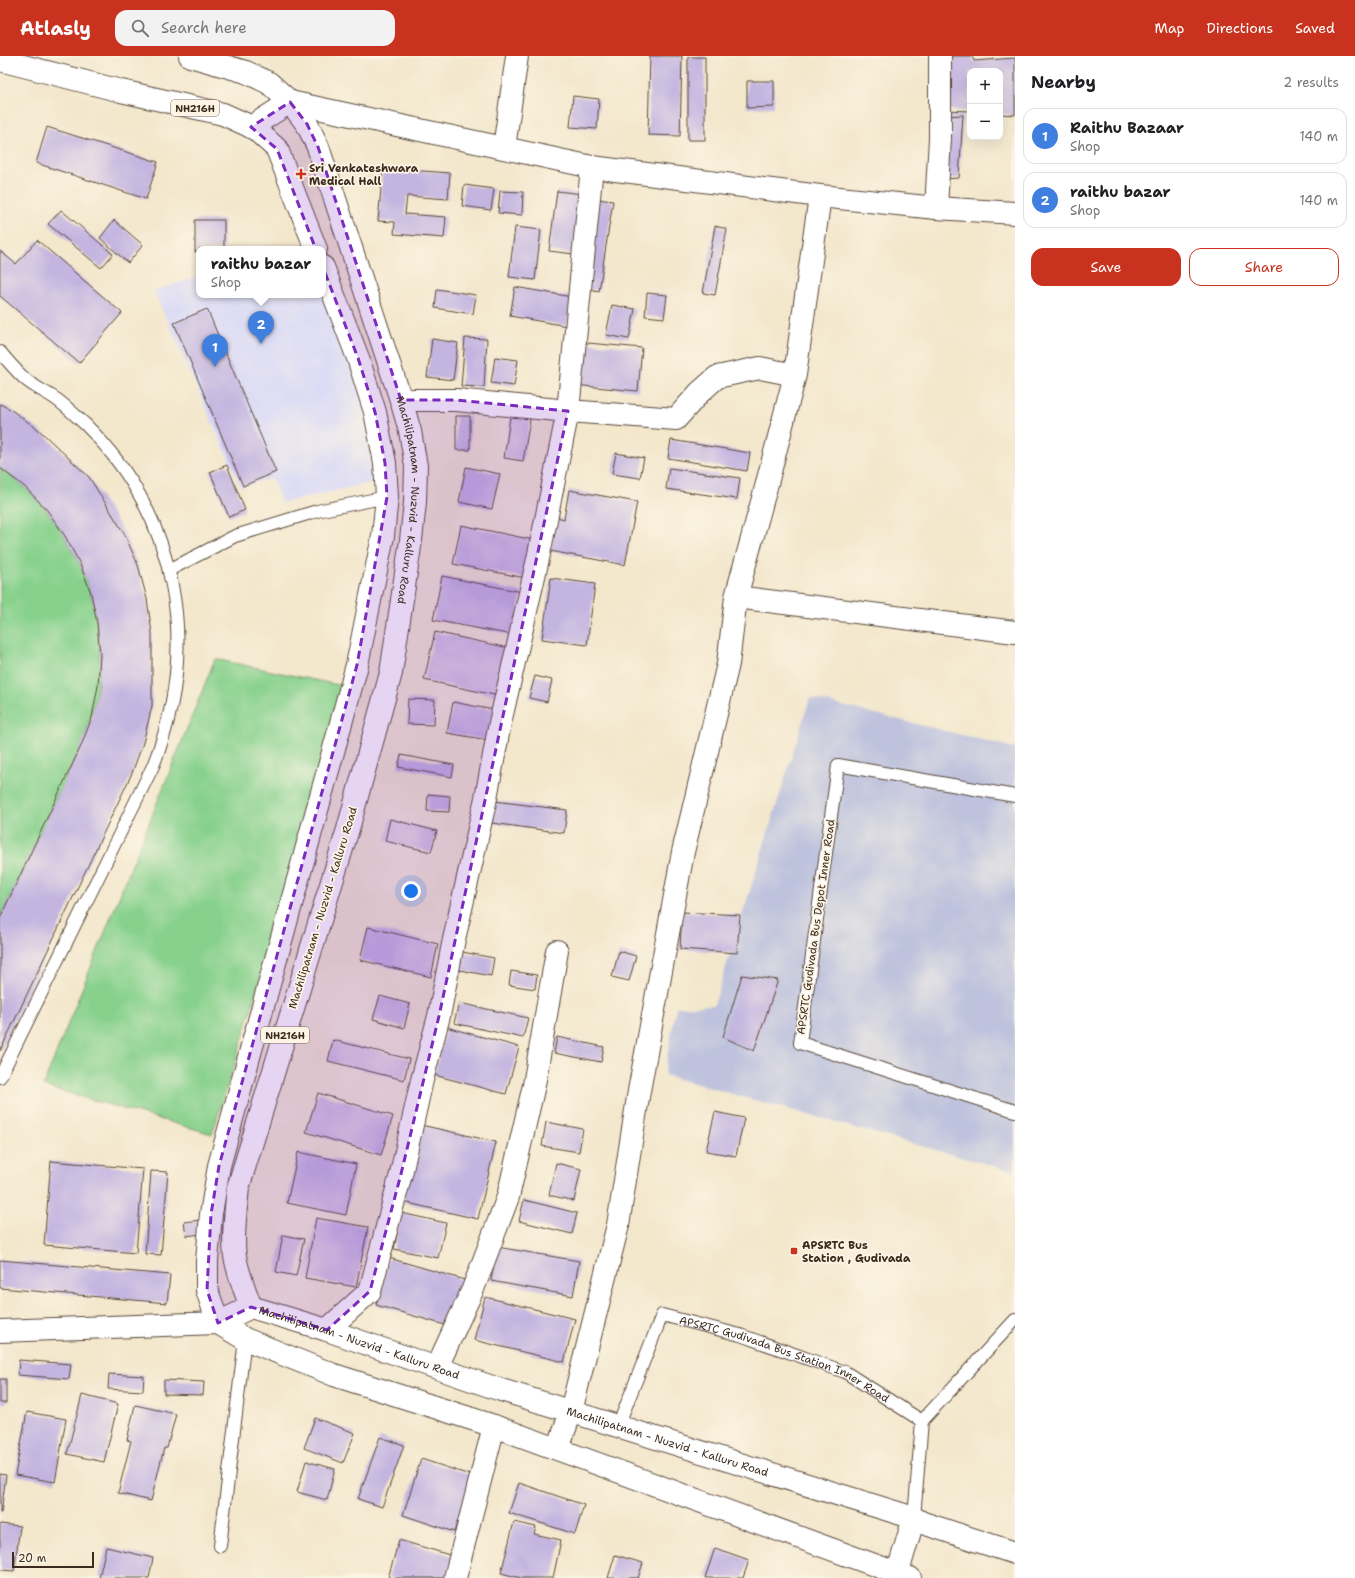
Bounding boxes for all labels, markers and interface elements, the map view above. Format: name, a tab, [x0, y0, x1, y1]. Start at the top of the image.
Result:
search box	[115, 10, 395, 46]
text: Atlasly	[20, 16, 91, 41]
icon: search	[129, 17, 151, 39]
text: Search here	[161, 18, 247, 38]
text: Map	[1155, 19, 1185, 37]
text: Directions	[1207, 19, 1273, 37]
text: Saved	[1295, 19, 1335, 37]
map controls	[967, 68, 1003, 140]
button: +	[967, 68, 1003, 104]
text: Nearby	[1031, 71, 1096, 93]
text: 2 results	[1283, 74, 1339, 91]
road number: NH216H	[171, 100, 219, 116]
button: −	[967, 104, 1003, 140]
text: Raithu Bazaar	[1070, 118, 1184, 138]
text: 1	[1042, 128, 1048, 145]
text: 140 m	[1299, 128, 1338, 145]
text: Shop	[1070, 138, 1100, 155]
place label: Sri Venkateshwara Medical Hall	[309, 161, 419, 189]
marker: Sri Venkateshwara Medical Hall	[296, 169, 306, 179]
text: raithu bazar	[1070, 182, 1171, 202]
text: 2	[1040, 192, 1050, 209]
text: 140 m	[1299, 192, 1338, 209]
text: Shop	[1070, 202, 1100, 219]
popup	[196, 246, 326, 298]
button: Save	[1031, 248, 1181, 286]
button: Share	[1189, 248, 1339, 286]
text: raithu bazar	[211, 254, 311, 274]
text: Shop	[211, 274, 241, 291]
pin: 2	[248, 311, 274, 344]
pin: 1	[202, 334, 228, 367]
street label: Machilipatnam - Nuzvid - Kalluru Road	[393, 394, 424, 605]
street label: Machilipatnam - Nuzvid - Kalluru Road	[285, 805, 361, 1011]
street label: APSRTC Gudivada Bus Depot Inner Road	[793, 818, 839, 1036]
your location	[401, 881, 421, 901]
road number: NH216H	[261, 1027, 309, 1043]
place label: APSRTC Bus Station , Gudivada	[802, 1238, 911, 1266]
marker: APSRTC Bus Station , Gudivada	[789, 1246, 799, 1256]
street label: Machilipatnam - Nuzvid - Kalluru Road	[257, 1302, 462, 1383]
street label: APSRTC Gudivada Bus Station Inner Road	[678, 1312, 892, 1406]
street label: Machilipatnam - Nuzvid - Kalluru Road	[565, 1403, 770, 1480]
scale bar	[12, 1550, 94, 1569]
text: 20 m	[18, 1551, 46, 1566]

